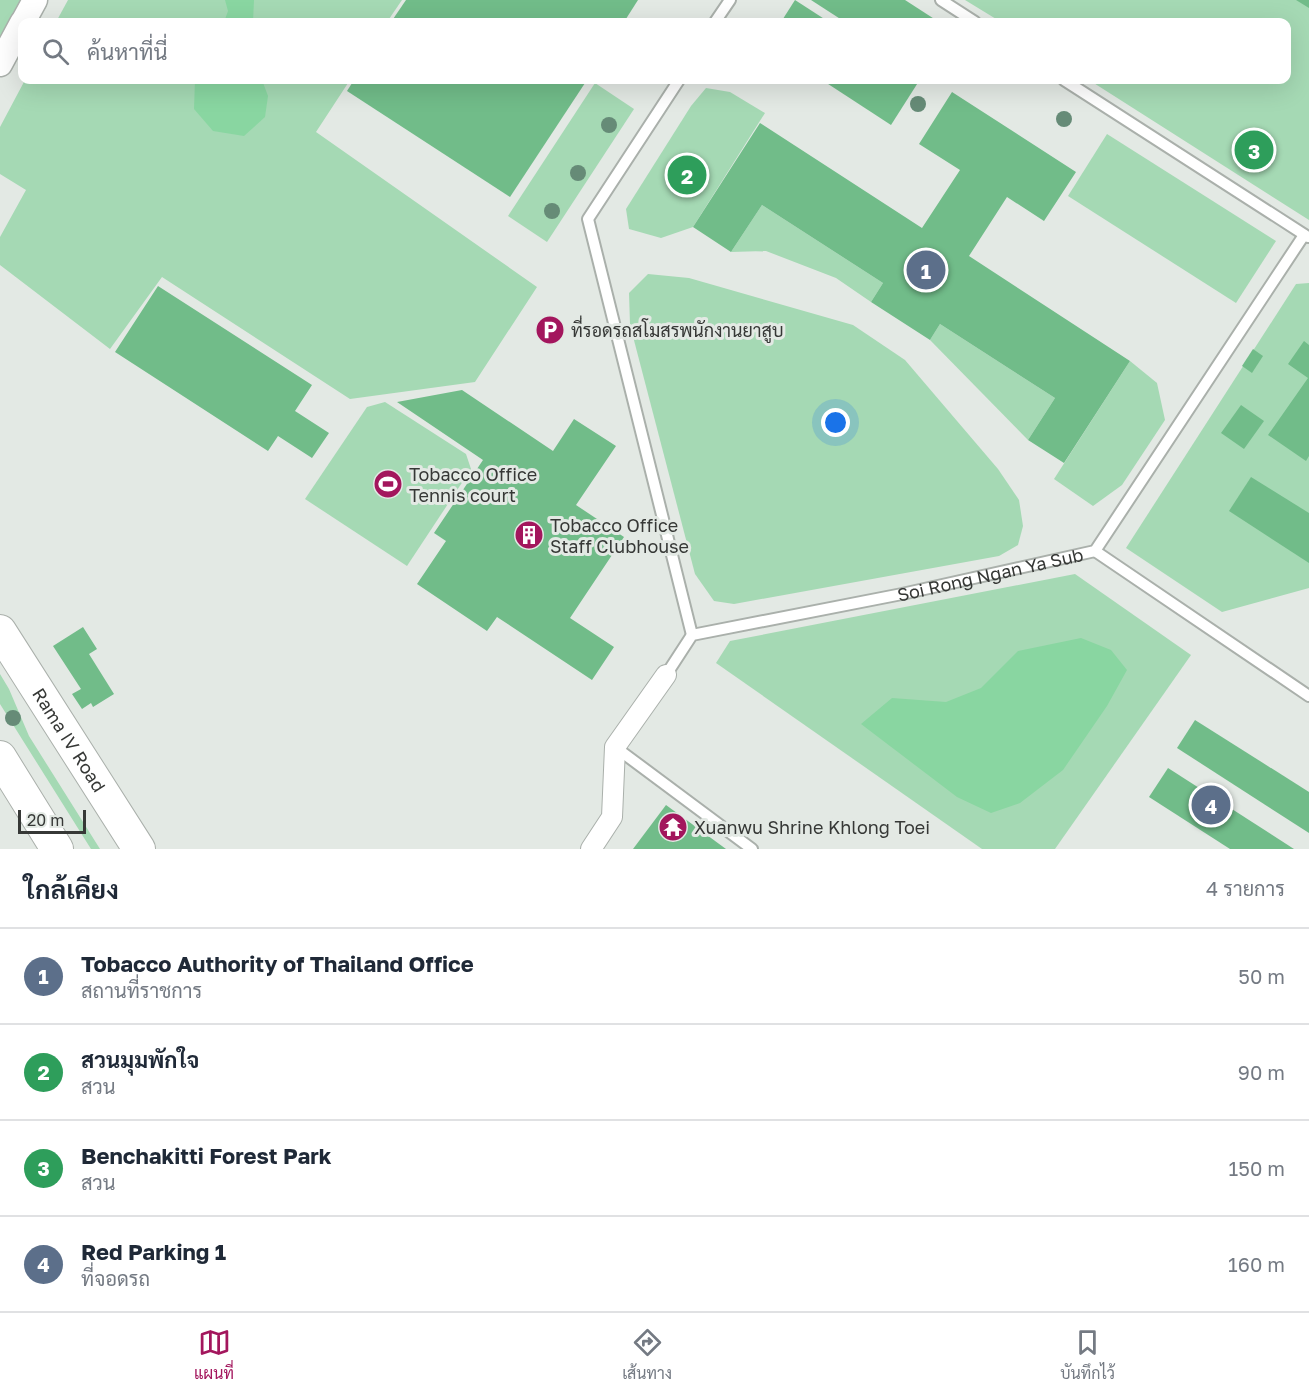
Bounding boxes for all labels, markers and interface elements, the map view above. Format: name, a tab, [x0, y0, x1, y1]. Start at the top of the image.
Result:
search box	[18, 18, 1291, 84]
icon: search	[39, 35, 72, 68]
text: ค้นหาที่นี่	[87, 38, 167, 65]
pin: 3	[1234, 128, 1274, 172]
pin: 2	[668, 152, 706, 198]
pin: 1	[906, 248, 946, 292]
parking icon: ที่รอดรถสโมสรพนักงานยาสูบ	[534, 314, 566, 346]
place label: ที่รอดรถสโมสรพนักงานยาสูบ	[571, 315, 784, 344]
your location	[821, 408, 850, 437]
place label: Tobacco Office Tennis court	[409, 463, 537, 506]
sports icon: Tobacco Office Tennis court	[372, 468, 404, 500]
place label: Tobacco Office Staff Clubhouse	[550, 514, 689, 557]
building icon: Tobacco Office Staff Clubhouse	[513, 519, 545, 551]
street label: Soi Rong Ngan Ya Sub	[895, 543, 1085, 606]
street label: Rama IV Road	[28, 684, 111, 796]
pin: 4	[1192, 782, 1230, 828]
scale bar	[18, 807, 86, 834]
text: 20 m	[27, 810, 64, 830]
temple icon: Xuanwu Shrine Khlong Toei	[657, 811, 689, 843]
place label: Xuanwu Shrine Khlong Toei	[694, 816, 930, 838]
text: ใกล้เคียง	[24, 874, 119, 905]
text: 4 รายการ	[1206, 876, 1285, 900]
text: Tobacco Authority of Thailand Office	[81, 950, 474, 977]
text: 1	[38, 964, 49, 988]
text: 50 m	[1238, 964, 1285, 988]
text: สถานที่ราชการ	[81, 978, 202, 1002]
text: สวนมุมพักใจ	[81, 1046, 199, 1073]
text: 2	[37, 1060, 50, 1084]
text: 90 m	[1238, 1060, 1285, 1084]
text: สวน	[81, 1074, 116, 1098]
text: Benchakitti Forest Park	[81, 1142, 332, 1169]
text: 3	[37, 1156, 50, 1180]
text: 150 m	[1229, 1156, 1285, 1180]
text: สวน	[81, 1170, 116, 1194]
text: Red Parking 1	[81, 1238, 226, 1265]
text: 4	[37, 1252, 50, 1276]
text: 160 m	[1228, 1252, 1285, 1276]
text: ที่จอดรถ	[81, 1266, 150, 1290]
tab: แผนที่	[194, 1326, 234, 1383]
tab: เส้นทาง	[622, 1326, 672, 1383]
tab: บันทึกไว้	[1060, 1326, 1115, 1383]

